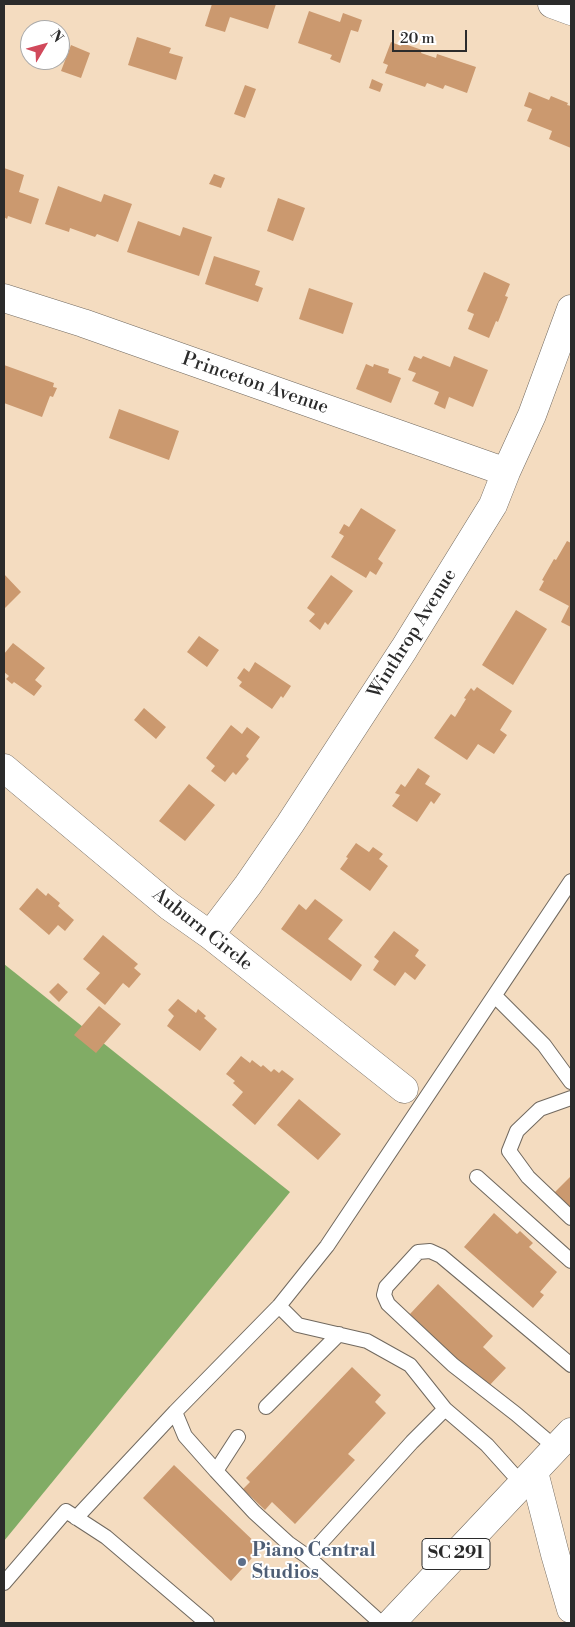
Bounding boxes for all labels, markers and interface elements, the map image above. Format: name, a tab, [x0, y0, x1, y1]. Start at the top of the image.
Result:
north arrow	[20, 20, 70, 70]
scale bar	[395, 20, 470, 52]
text: N	[46, 27, 67, 46]
text: 20 m	[400, 29, 435, 48]
street label: Princeton Avenue	[179, 348, 331, 420]
street label: Winthrop Avenue	[364, 565, 462, 703]
street label: Auburn Circle	[147, 884, 257, 976]
road number: SC 291	[422, 1538, 490, 1570]
place label: Piano Central Studios	[252, 1540, 376, 1584]
marker: Piano Central Studios	[236, 1556, 248, 1568]

